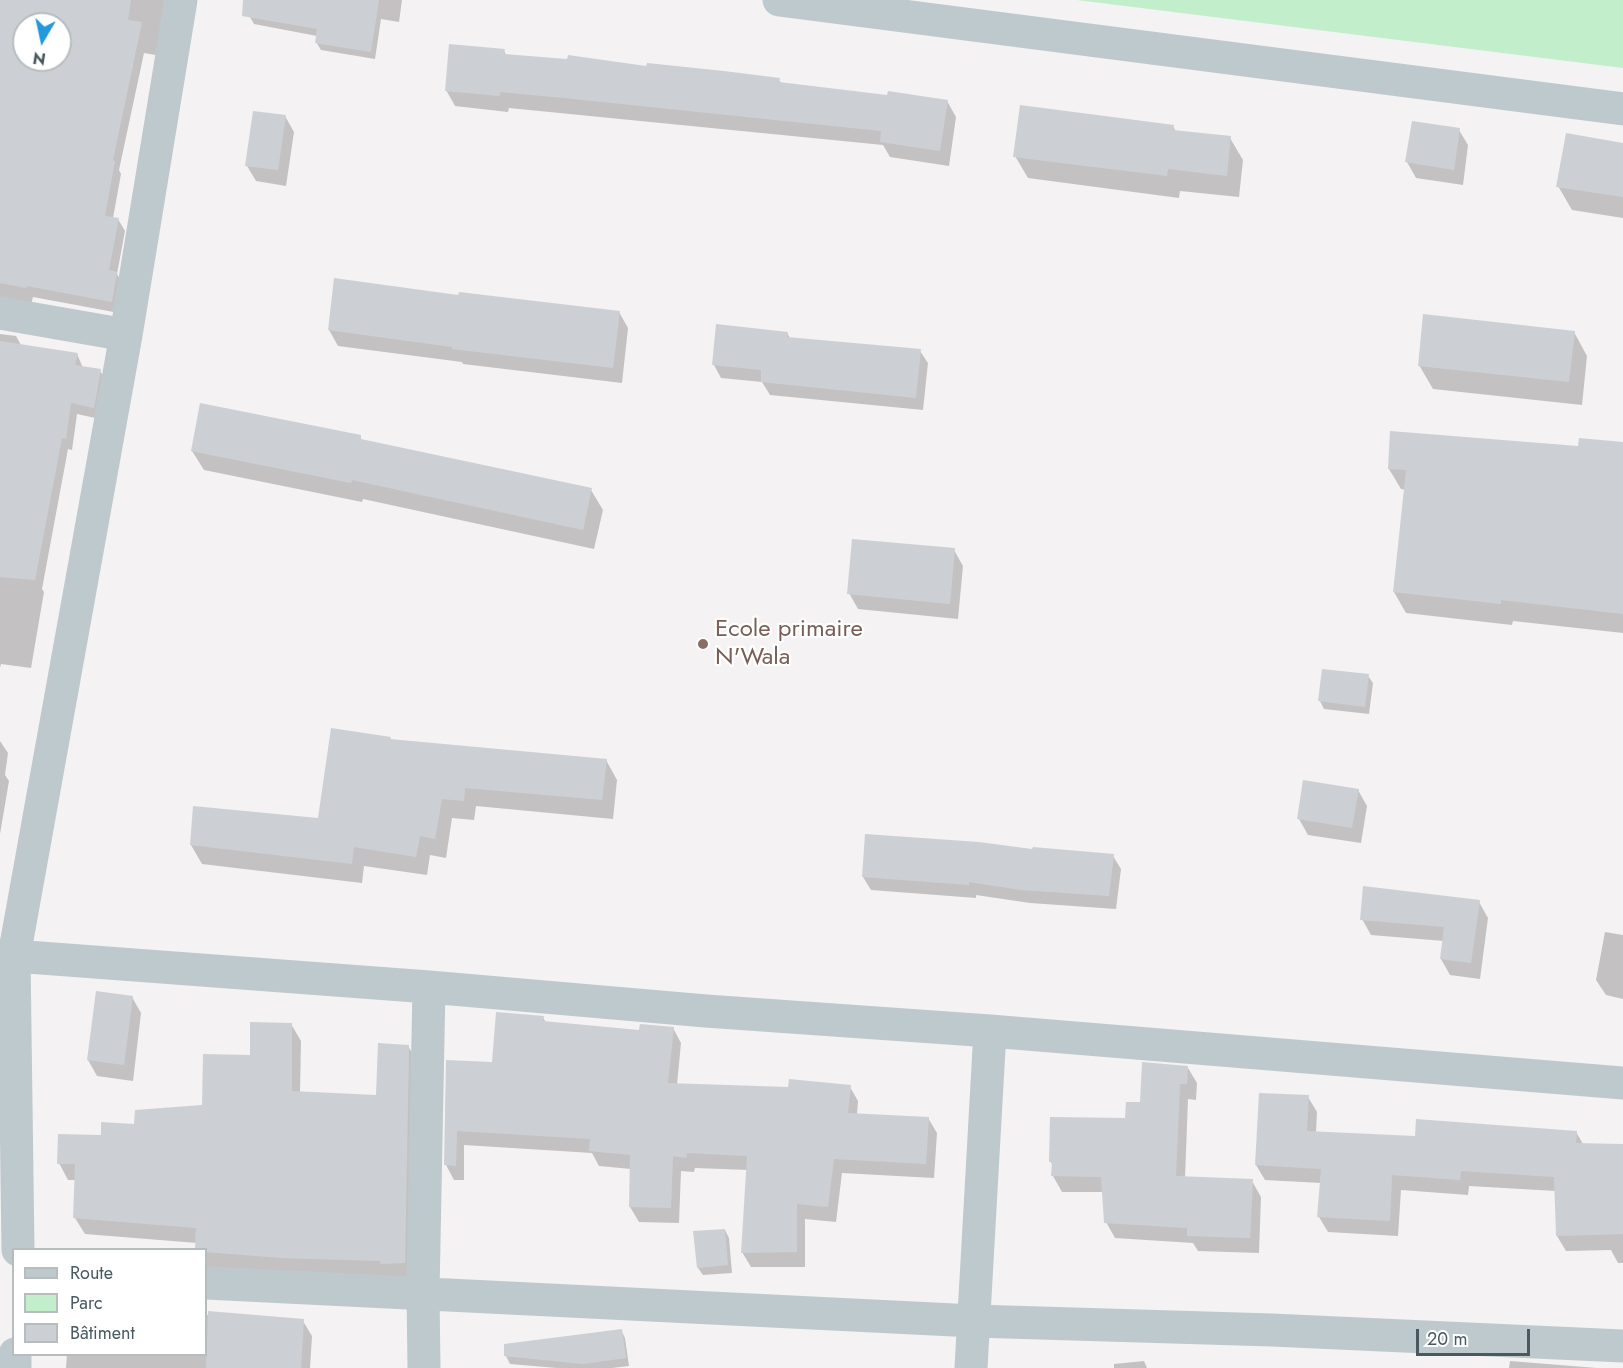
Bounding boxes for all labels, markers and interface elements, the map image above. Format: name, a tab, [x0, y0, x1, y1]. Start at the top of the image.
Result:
north arrow	[12, 12, 72, 72]
text: N	[31, 46, 47, 71]
place label: Ecole primaire N'Wala	[715, 616, 863, 672]
marker: Ecole primaire N'Wala	[696, 637, 710, 651]
legend	[12, 1248, 207, 1356]
text: Route	[70, 1260, 113, 1286]
text: Parc	[70, 1290, 103, 1316]
scale bar	[1419, 1317, 1533, 1355]
text: Bâtiment	[70, 1320, 135, 1346]
text: 20 m	[1427, 1326, 1467, 1352]

